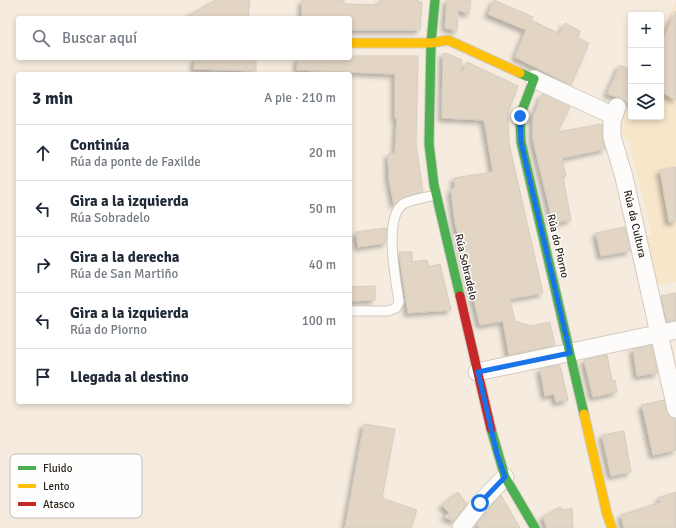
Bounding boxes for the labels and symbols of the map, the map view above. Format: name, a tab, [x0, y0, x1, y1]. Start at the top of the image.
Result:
route end	[511, 107, 529, 125]
street label: Rúa da Cultura	[621, 189, 649, 260]
street label: Rúa do Piorno	[544, 213, 572, 279]
street label: Rúa Sobradelo	[452, 233, 480, 302]
legend	[10, 454, 142, 518]
text: Fluido	[43, 462, 73, 475]
text: Lento	[43, 480, 70, 493]
route start	[471, 494, 489, 512]
text: Atasco	[43, 498, 75, 511]

